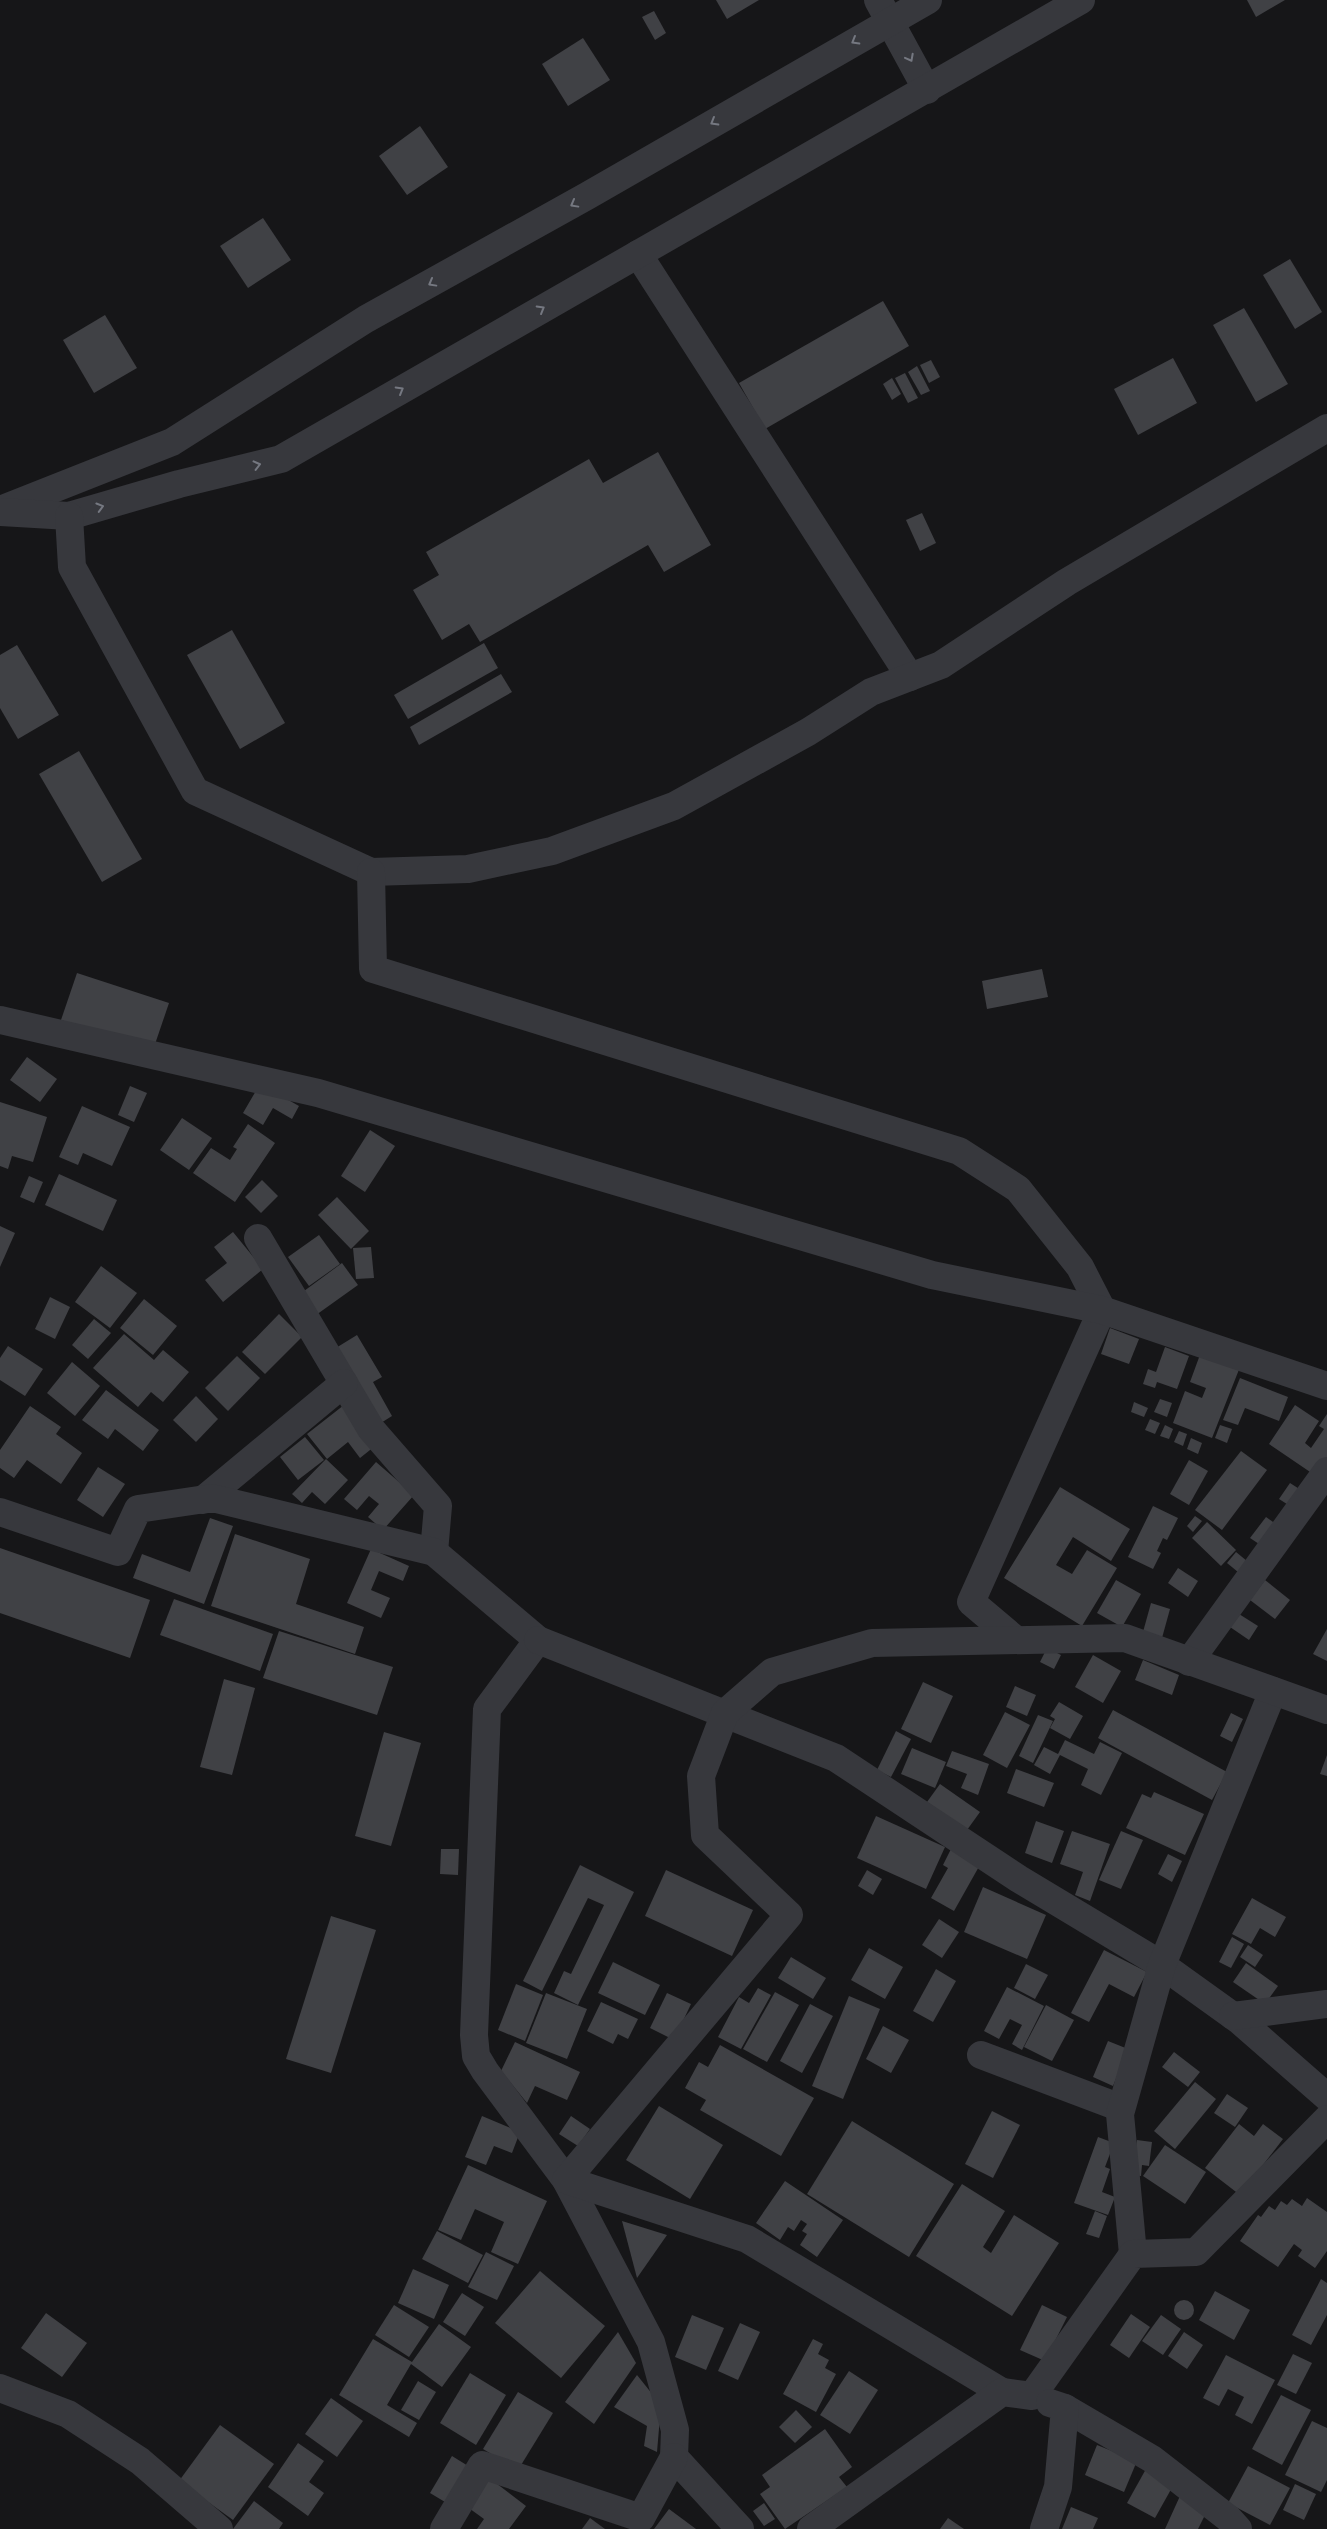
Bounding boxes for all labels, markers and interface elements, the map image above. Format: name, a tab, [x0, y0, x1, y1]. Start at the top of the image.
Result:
one-way arrow	[851, 34, 860, 44]
one-way arrow	[904, 53, 914, 62]
one-way arrow	[711, 116, 720, 126]
one-way arrow	[570, 197, 579, 207]
one-way arrow	[428, 277, 437, 287]
one-way arrow	[536, 306, 545, 316]
one-way arrow	[395, 387, 404, 397]
one-way arrow	[252, 460, 261, 471]
one-way arrow	[95, 502, 104, 512]

